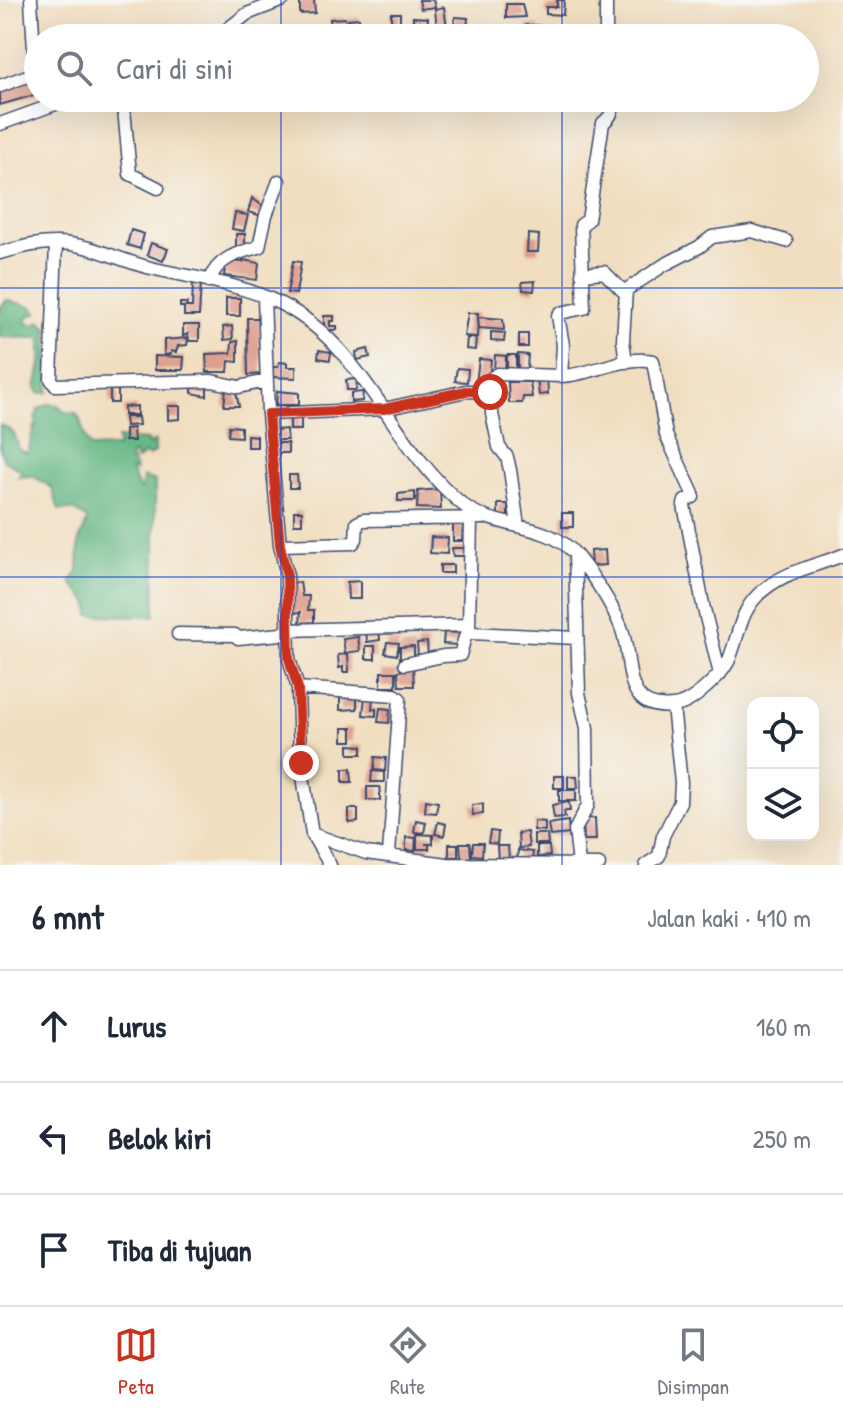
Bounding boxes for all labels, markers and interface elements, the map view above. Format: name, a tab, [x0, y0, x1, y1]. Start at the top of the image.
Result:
search box	[24, 24, 819, 112]
icon: search	[52, 46, 96, 90]
text: Cari di sini	[116, 48, 233, 88]
route start	[472, 374, 508, 410]
map controls	[747, 697, 819, 841]
button: locate	[747, 697, 819, 769]
route end	[283, 745, 319, 781]
button: layers	[747, 769, 819, 841]
text: 6 mnt	[32, 894, 104, 940]
text: Jalan kaki · 410 m	[647, 900, 811, 935]
icon: ahead	[32, 1004, 76, 1048]
text: Lurus	[108, 1006, 166, 1046]
text: 160 m	[756, 1009, 811, 1044]
icon: left	[32, 1116, 76, 1160]
text: Belok kiri	[108, 1118, 212, 1158]
text: 250 m	[753, 1121, 811, 1156]
icon: arrive	[32, 1228, 76, 1272]
text: Tiba di tujuan	[108, 1230, 252, 1270]
tab: Peta	[114, 1323, 158, 1401]
tab: Rute	[386, 1323, 430, 1401]
tab: Disimpan	[657, 1323, 729, 1401]

